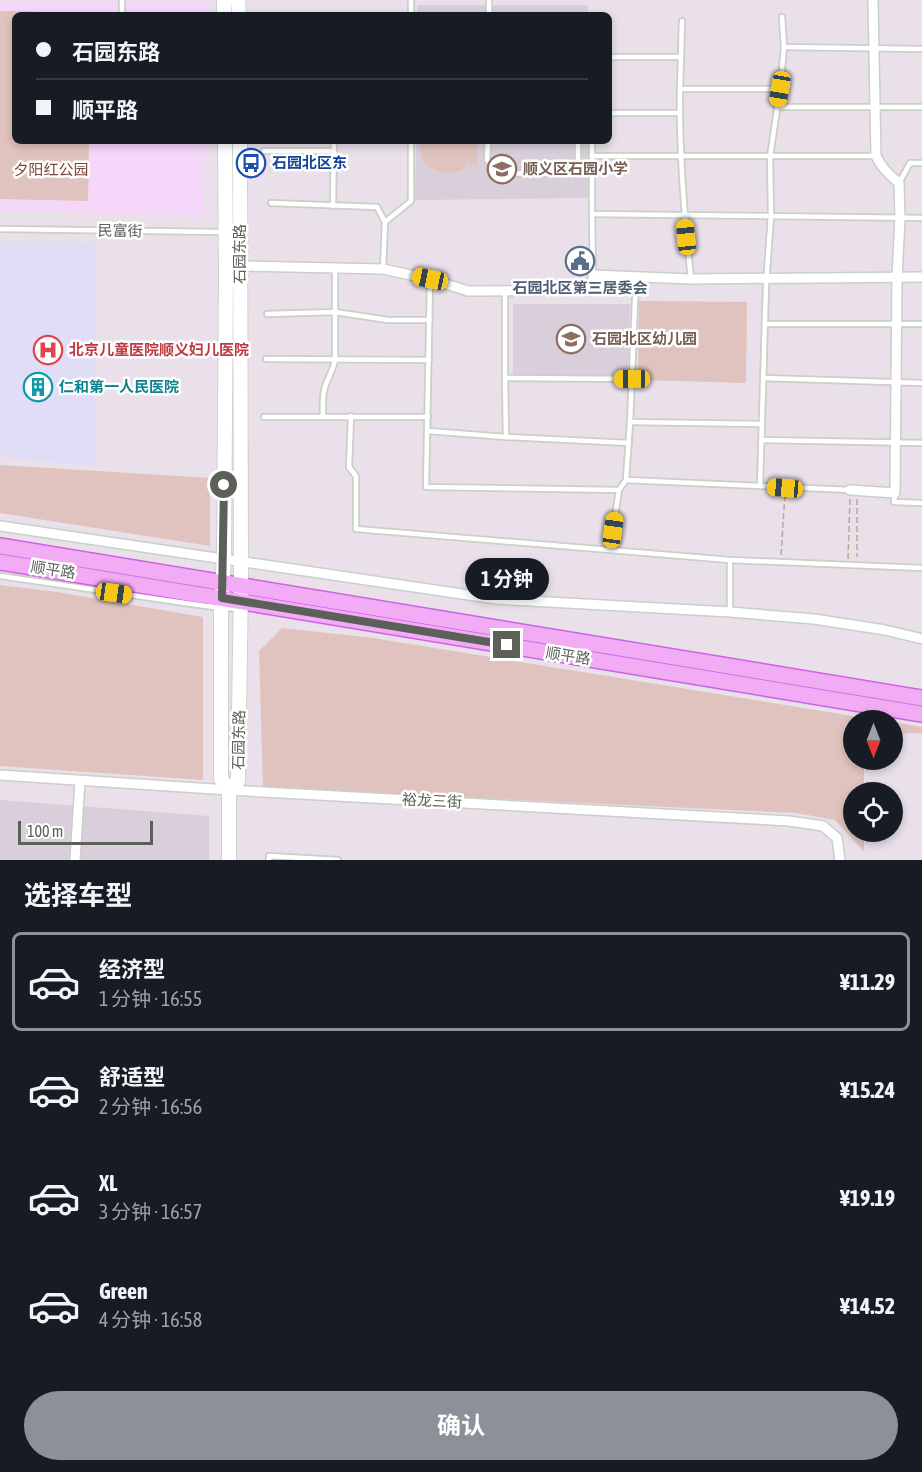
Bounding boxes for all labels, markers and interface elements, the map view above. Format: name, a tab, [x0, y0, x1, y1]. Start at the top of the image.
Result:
text: 石园东路	[72, 39, 160, 65]
car	[768, 70, 792, 108]
text: 顺平路	[72, 97, 138, 123]
bus stop icon: 石园北区东	[235, 147, 267, 179]
school or university icon: 顺义区石园小学	[486, 153, 518, 185]
place label: 石园北区东	[272, 154, 347, 171]
place label: 顺义区石园小学	[523, 160, 628, 177]
park label: 夕阳红公园	[13, 161, 89, 178]
car	[675, 218, 697, 256]
street label: 民富街	[97, 222, 143, 239]
street label: 石园东路	[231, 224, 248, 284]
public building icon: 石园北区第三居委会	[564, 245, 596, 277]
car	[411, 266, 449, 292]
place label: 石园北区第三居委会	[512, 279, 648, 296]
school or university icon: 石园北区幼儿园	[555, 323, 587, 355]
place label: 石园北区幼儿园	[592, 330, 697, 347]
hospital icon: 北京儿童医院顺义妇儿医院	[32, 334, 64, 366]
place label: 北京儿童医院顺义妇儿医院	[69, 341, 249, 358]
car	[614, 370, 650, 388]
building icon: 仁和第一人民医院	[22, 371, 54, 403]
place label: 仁和第一人民医院	[59, 378, 179, 395]
route start	[210, 471, 237, 498]
car	[766, 477, 804, 499]
car	[602, 511, 624, 549]
street label: 顺平路	[30, 558, 77, 581]
callout: 1 分钟	[465, 558, 549, 600]
text: 1 分钟	[481, 567, 533, 590]
car	[95, 582, 133, 604]
route end	[493, 631, 520, 658]
street label: 顺平路	[545, 644, 592, 667]
street label: 石园东路	[229, 710, 248, 770]
north arrow	[843, 710, 903, 770]
map controls	[843, 710, 903, 842]
button: locate	[843, 782, 903, 842]
street label: 裕龙三街	[402, 790, 462, 811]
scale bar	[18, 818, 153, 846]
text: 100 m	[27, 822, 63, 840]
text: 选择车型	[24, 880, 132, 911]
icon: car	[27, 955, 81, 1009]
text: 经济型	[99, 956, 165, 982]
text: ¥11.29	[840, 969, 895, 995]
text: 1 分钟 · 16:55	[99, 987, 202, 1010]
icon: car	[27, 1063, 81, 1117]
text: 舒适型	[99, 1064, 165, 1090]
text: ¥15.24	[840, 1077, 895, 1103]
text: 2 分钟 · 16:56	[99, 1095, 202, 1118]
text: XL	[99, 1170, 117, 1196]
icon: car	[27, 1171, 81, 1225]
text: ¥19.19	[840, 1185, 895, 1211]
text: 3 分钟 · 16:57	[99, 1200, 202, 1223]
text: Green	[99, 1278, 148, 1304]
icon: car	[27, 1279, 81, 1333]
text: ¥14.52	[840, 1293, 895, 1319]
text: 4 分钟 · 16:58	[99, 1308, 202, 1331]
button: 确认	[24, 1391, 898, 1460]

